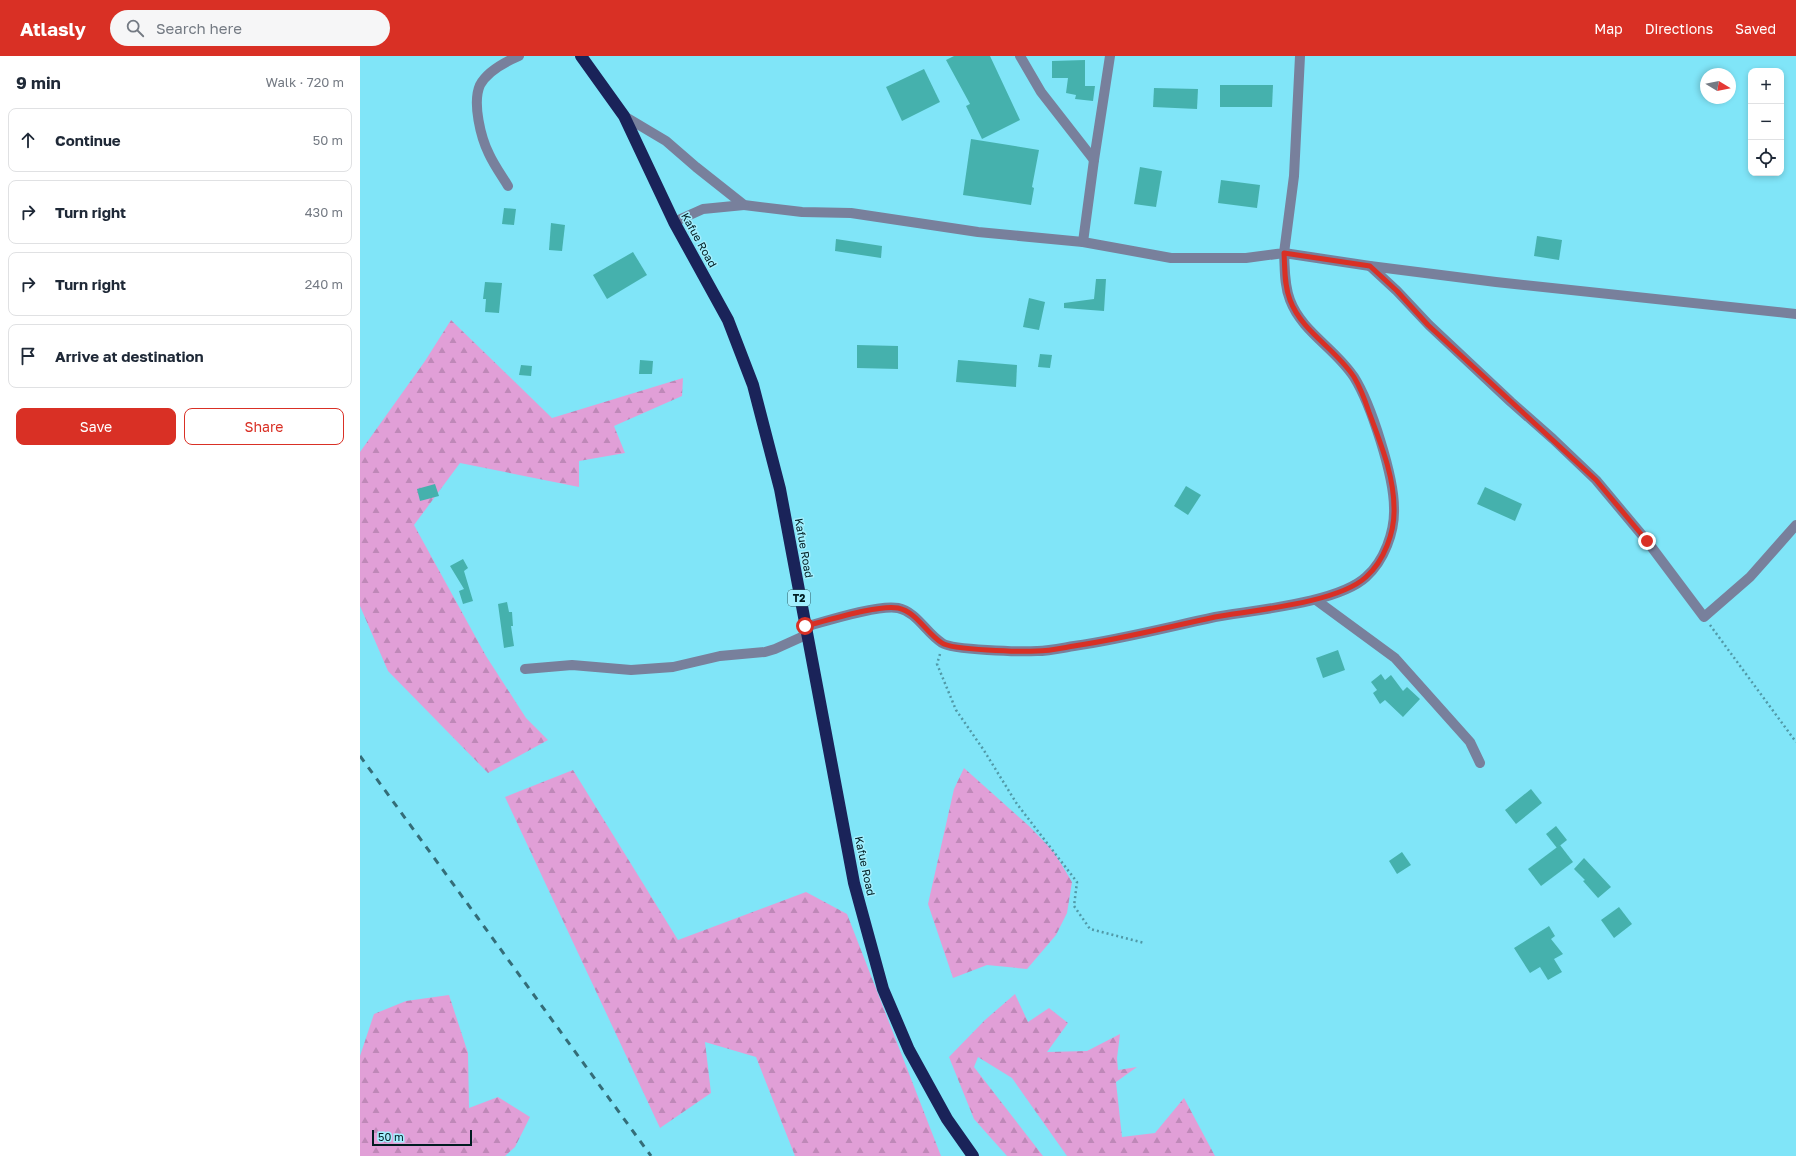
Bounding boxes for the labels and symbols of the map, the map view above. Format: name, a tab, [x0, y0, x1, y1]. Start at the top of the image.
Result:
north arrow	[1700, 68, 1736, 104]
street label: Kafue Road	[679, 210, 720, 269]
street label: Kafue Road	[793, 517, 816, 579]
route end	[1638, 532, 1656, 550]
road number: T2	[788, 590, 810, 606]
route start	[796, 617, 814, 635]
street label: Kafue Road	[853, 835, 878, 897]
scale bar	[372, 1128, 472, 1147]

